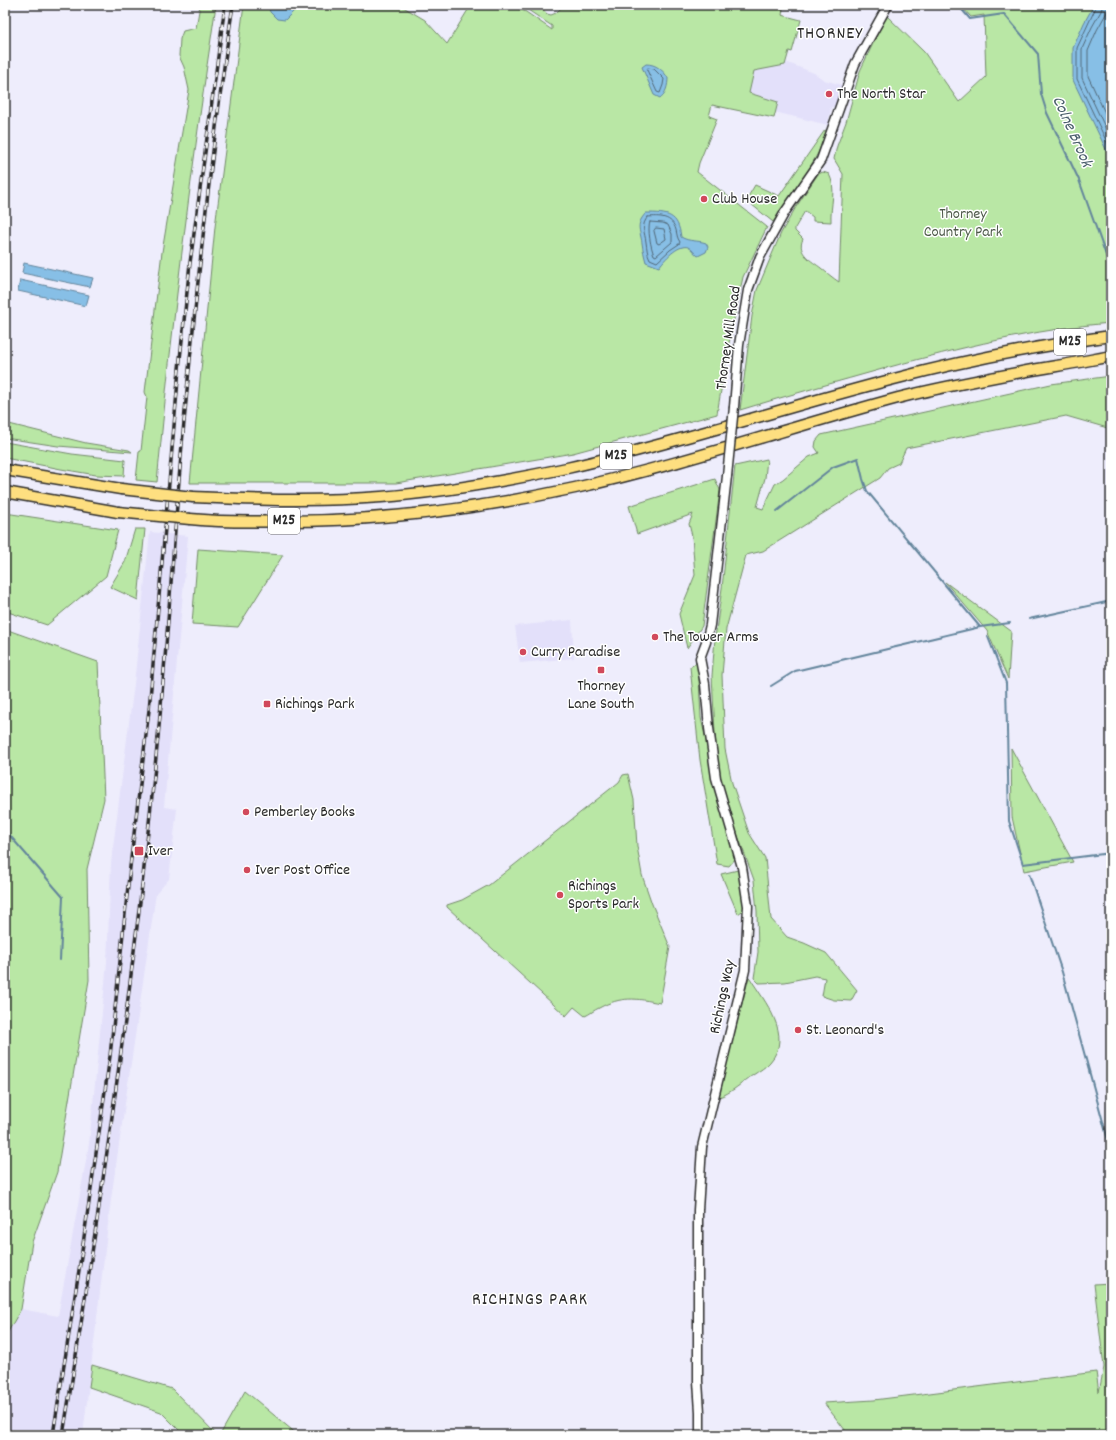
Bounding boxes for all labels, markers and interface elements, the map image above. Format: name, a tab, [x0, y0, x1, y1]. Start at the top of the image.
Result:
district label: THORNEY	[797, 22, 863, 47]
place label: The North Star	[837, 83, 926, 106]
marker: The North Star	[824, 89, 834, 99]
water label: Colne Brook	[1045, 93, 1098, 173]
place label: Club House	[712, 188, 777, 211]
marker: Club House	[699, 194, 709, 204]
park label: Thorney Country Park	[924, 203, 1002, 244]
street label: Thorney Mill Road	[710, 284, 748, 392]
road number: M25	[1054, 329, 1086, 355]
road number: M25	[600, 443, 632, 469]
road number: M25	[268, 508, 300, 534]
place label: The Tower Arms	[663, 626, 759, 649]
marker: The Tower Arms	[650, 632, 660, 642]
place label: Curry Paradise	[531, 641, 620, 664]
marker: Curry Paradise	[518, 647, 528, 657]
marker: Thorney Lane South	[596, 665, 606, 675]
place label: Thorney Lane South	[568, 675, 634, 716]
place label: Richings Park	[275, 693, 354, 716]
marker: Richings Park	[262, 699, 272, 709]
place label: Pemberley Books	[254, 801, 356, 824]
marker: Pemberley Books	[241, 807, 251, 817]
place label: Iver	[148, 840, 173, 863]
marker: Iver	[133, 845, 145, 857]
place label: Iver Post Office	[255, 859, 350, 882]
marker: Iver Post Office	[242, 865, 252, 875]
place label: Richings Sports Park	[568, 875, 639, 916]
marker: Richings Sports Park	[555, 890, 565, 900]
street label: Richings Way	[704, 957, 742, 1036]
place label: St. Leonard's	[806, 1019, 884, 1042]
marker: St. Leonard's	[793, 1025, 803, 1035]
district label: RICHINGS PARK	[472, 1288, 588, 1313]

